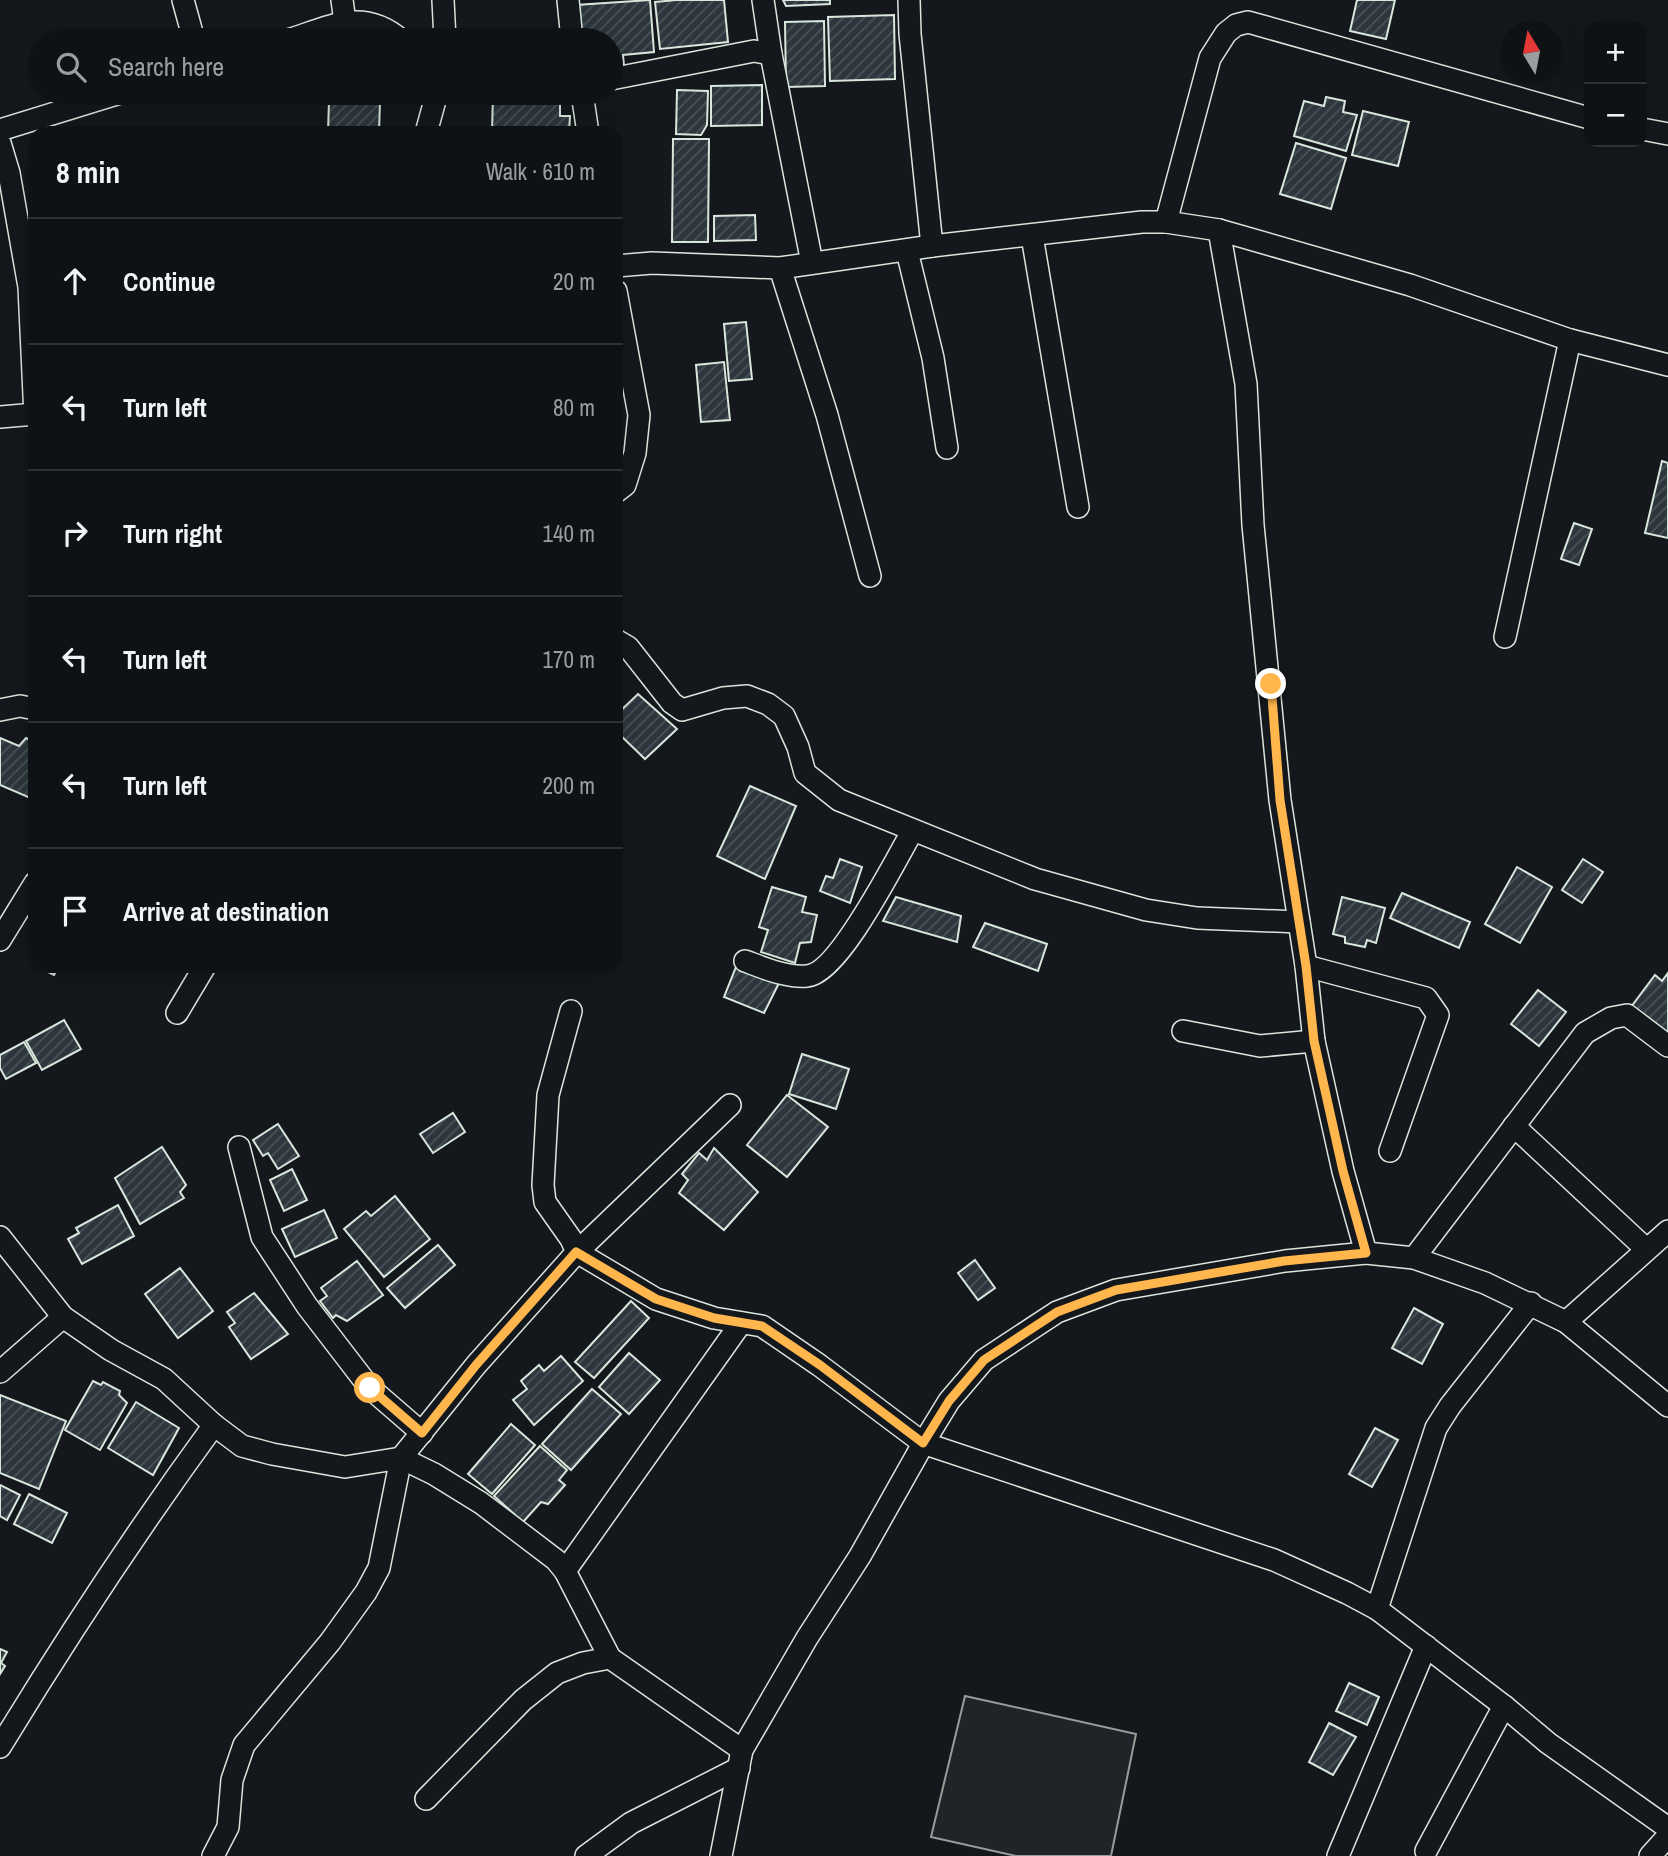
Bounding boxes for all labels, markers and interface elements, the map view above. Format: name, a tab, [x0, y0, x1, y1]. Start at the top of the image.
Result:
north arrow	[1500, 21, 1563, 84]
map controls	[1584, 21, 1647, 147]
button: +	[1584, 21, 1647, 84]
search box	[28, 28, 623, 105]
icon: search	[52, 48, 90, 86]
text: Search here	[108, 49, 224, 84]
button: −	[1584, 84, 1647, 147]
text: 8 min	[56, 152, 120, 192]
text: Walk · 610 m	[486, 156, 595, 187]
icon: ahead	[56, 262, 94, 300]
text: Continue	[123, 264, 215, 299]
text: 20 m	[553, 266, 595, 297]
icon: left	[56, 388, 94, 426]
text: Turn left	[123, 390, 207, 425]
text: 80 m	[553, 392, 595, 423]
icon: right	[56, 514, 94, 552]
text: Turn right	[123, 516, 222, 551]
text: 140 m	[543, 518, 595, 549]
icon: left	[56, 640, 94, 678]
text: Turn left	[123, 642, 207, 677]
text: 170 m	[543, 644, 595, 675]
route end	[1255, 668, 1286, 699]
icon: left	[56, 766, 94, 804]
text: Turn left	[123, 768, 207, 803]
text: 200 m	[543, 770, 595, 801]
icon: arrive	[56, 892, 94, 930]
text: Arrive at destination	[123, 894, 329, 929]
route start	[354, 1372, 385, 1403]

